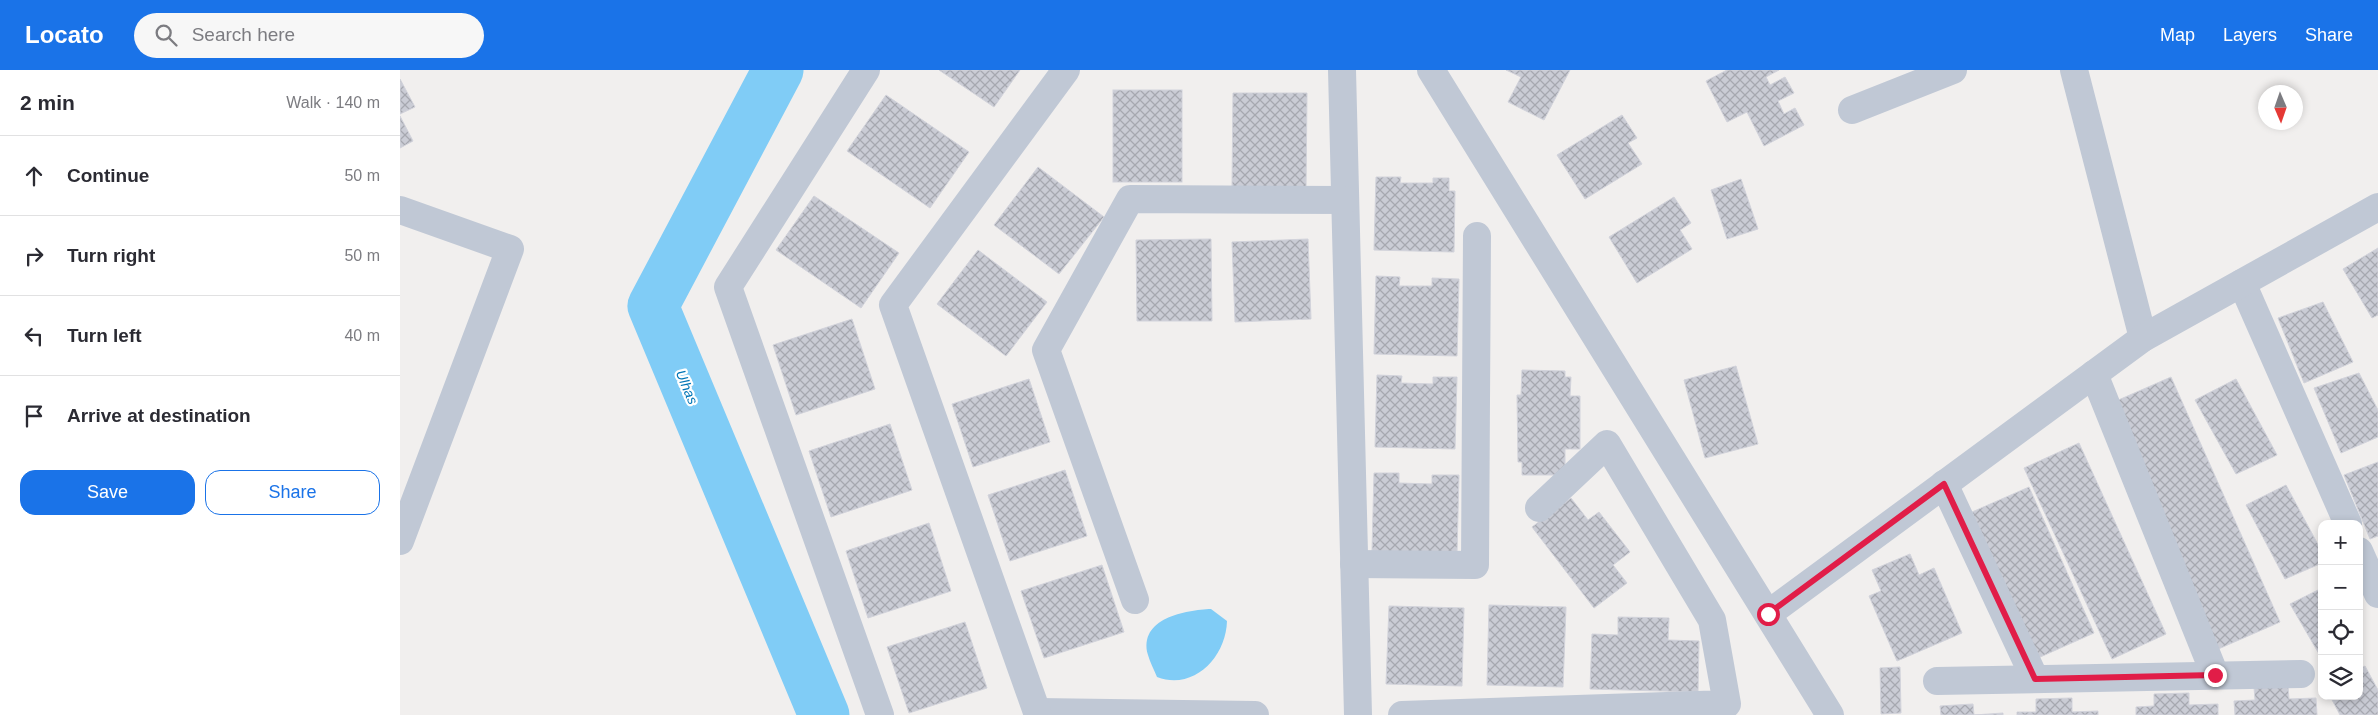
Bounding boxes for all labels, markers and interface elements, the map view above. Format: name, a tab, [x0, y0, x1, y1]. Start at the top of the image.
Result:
search box	[134, 13, 484, 58]
text: Locato	[25, 21, 104, 48]
icon: search	[152, 21, 180, 49]
text: Search here	[192, 24, 295, 45]
text: Map	[2160, 25, 2195, 45]
text: Layers	[2223, 25, 2277, 45]
text: Share	[2305, 25, 2353, 45]
north arrow	[2258, 85, 2303, 130]
text: 2 min	[20, 91, 75, 114]
text: Walk · 140 m	[286, 94, 380, 111]
icon: ahead	[20, 162, 48, 190]
text: Continue	[67, 165, 149, 186]
text: 50 m	[344, 167, 380, 184]
icon: right	[20, 242, 48, 270]
text: Turn right	[67, 245, 155, 266]
text: 50 m	[344, 247, 380, 264]
icon: left	[20, 322, 48, 350]
text: Turn left	[67, 325, 142, 346]
text: 40 m	[344, 327, 380, 344]
water label: Ulhas	[673, 367, 701, 407]
icon: arrive	[20, 402, 48, 430]
text: Arrive at destination	[67, 405, 251, 426]
button: Save	[20, 470, 195, 515]
button: Share	[205, 470, 380, 515]
map controls	[2318, 520, 2363, 700]
button: +	[2318, 520, 2363, 565]
button: −	[2318, 565, 2363, 610]
route start	[1757, 603, 1780, 626]
button: locate	[2318, 610, 2363, 655]
button: layers	[2318, 655, 2363, 700]
route end	[2204, 664, 2227, 687]

